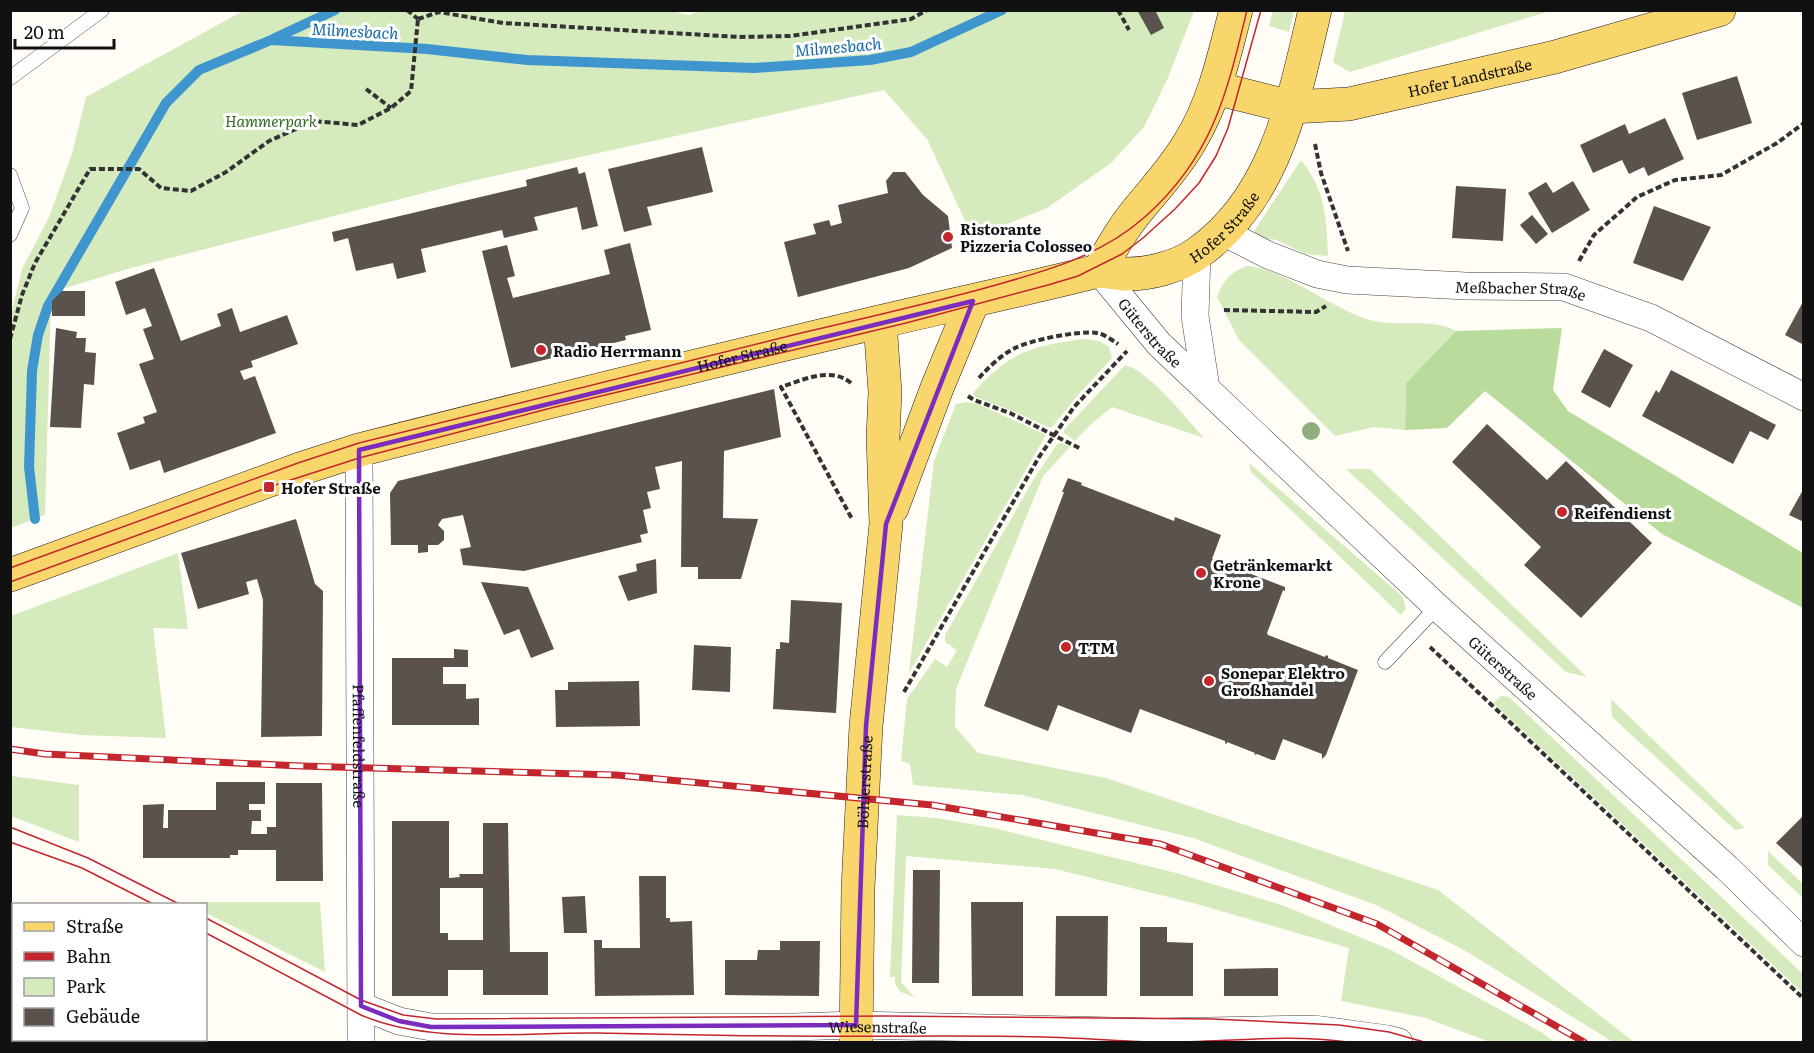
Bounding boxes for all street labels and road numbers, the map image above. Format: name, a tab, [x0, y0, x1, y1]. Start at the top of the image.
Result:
street label: Hofer Landstraße	[1405, 51, 1534, 102]
street label: Hofer Straße	[1184, 186, 1264, 268]
street label: Meßbacher Straße	[1454, 274, 1590, 306]
street label: Güterstraße	[1113, 292, 1188, 372]
street label: Hofer Straße	[694, 333, 789, 377]
street label: Güterstraße	[1464, 630, 1544, 705]
street label: Pfaffenfeldstraße	[348, 684, 372, 808]
street label: Böhlerstraße	[849, 735, 877, 829]
street label: Wiesenstraße	[828, 1013, 927, 1038]

